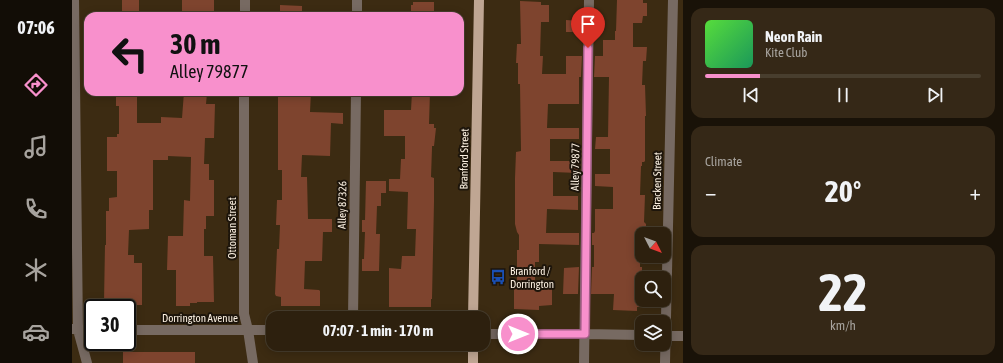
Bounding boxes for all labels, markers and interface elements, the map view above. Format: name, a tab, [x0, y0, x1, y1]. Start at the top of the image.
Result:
pin	[571, 7.0, 605, 48]
icon: arrive	[577, 13, 599, 35]
text: 07:06	[17, 17, 55, 38]
icon: left	[104, 28, 156, 80]
text: 30 m	[170, 28, 220, 60]
text: Neon Rain	[765, 28, 822, 45]
text: Kite Club	[765, 45, 807, 60]
text: Alley 79877	[170, 61, 248, 82]
icon: directions	[22, 71, 50, 99]
icon: previous	[740, 84, 762, 106]
icon: pause	[832, 84, 854, 106]
icon: next	[924, 84, 946, 106]
street label: Branford Street	[457, 128, 471, 190]
icon: music	[22, 133, 50, 161]
street label: Alley 79877	[569, 143, 581, 191]
street label: Bracken Street	[650, 152, 664, 210]
text: Climate	[705, 154, 742, 169]
text: 20°	[825, 174, 861, 208]
text: −	[705, 179, 716, 205]
text: +	[970, 179, 981, 205]
street label: Alley 87326	[336, 181, 348, 229]
icon: phone	[22, 195, 50, 223]
street label: Ottoman Street	[226, 197, 238, 259]
north arrow	[635, 227, 671, 263]
map controls	[635, 227, 671, 351]
icon: climate	[22, 256, 50, 284]
text: 22	[819, 262, 867, 322]
place label: Branford / Dorrington	[510, 265, 554, 290]
bus stop icon: Branford / Dorrington	[489, 268, 507, 286]
button: search	[635, 271, 671, 307]
speed limit sign: 30	[84, 299, 136, 351]
street label: Dorrington Avenue	[162, 312, 238, 324]
position arrow	[497, 313, 539, 355]
button: layers	[635, 315, 671, 351]
icon: car	[22, 318, 50, 346]
text: km/h	[830, 318, 856, 333]
text: 07:07 · 1 min · 170 m	[323, 322, 433, 339]

